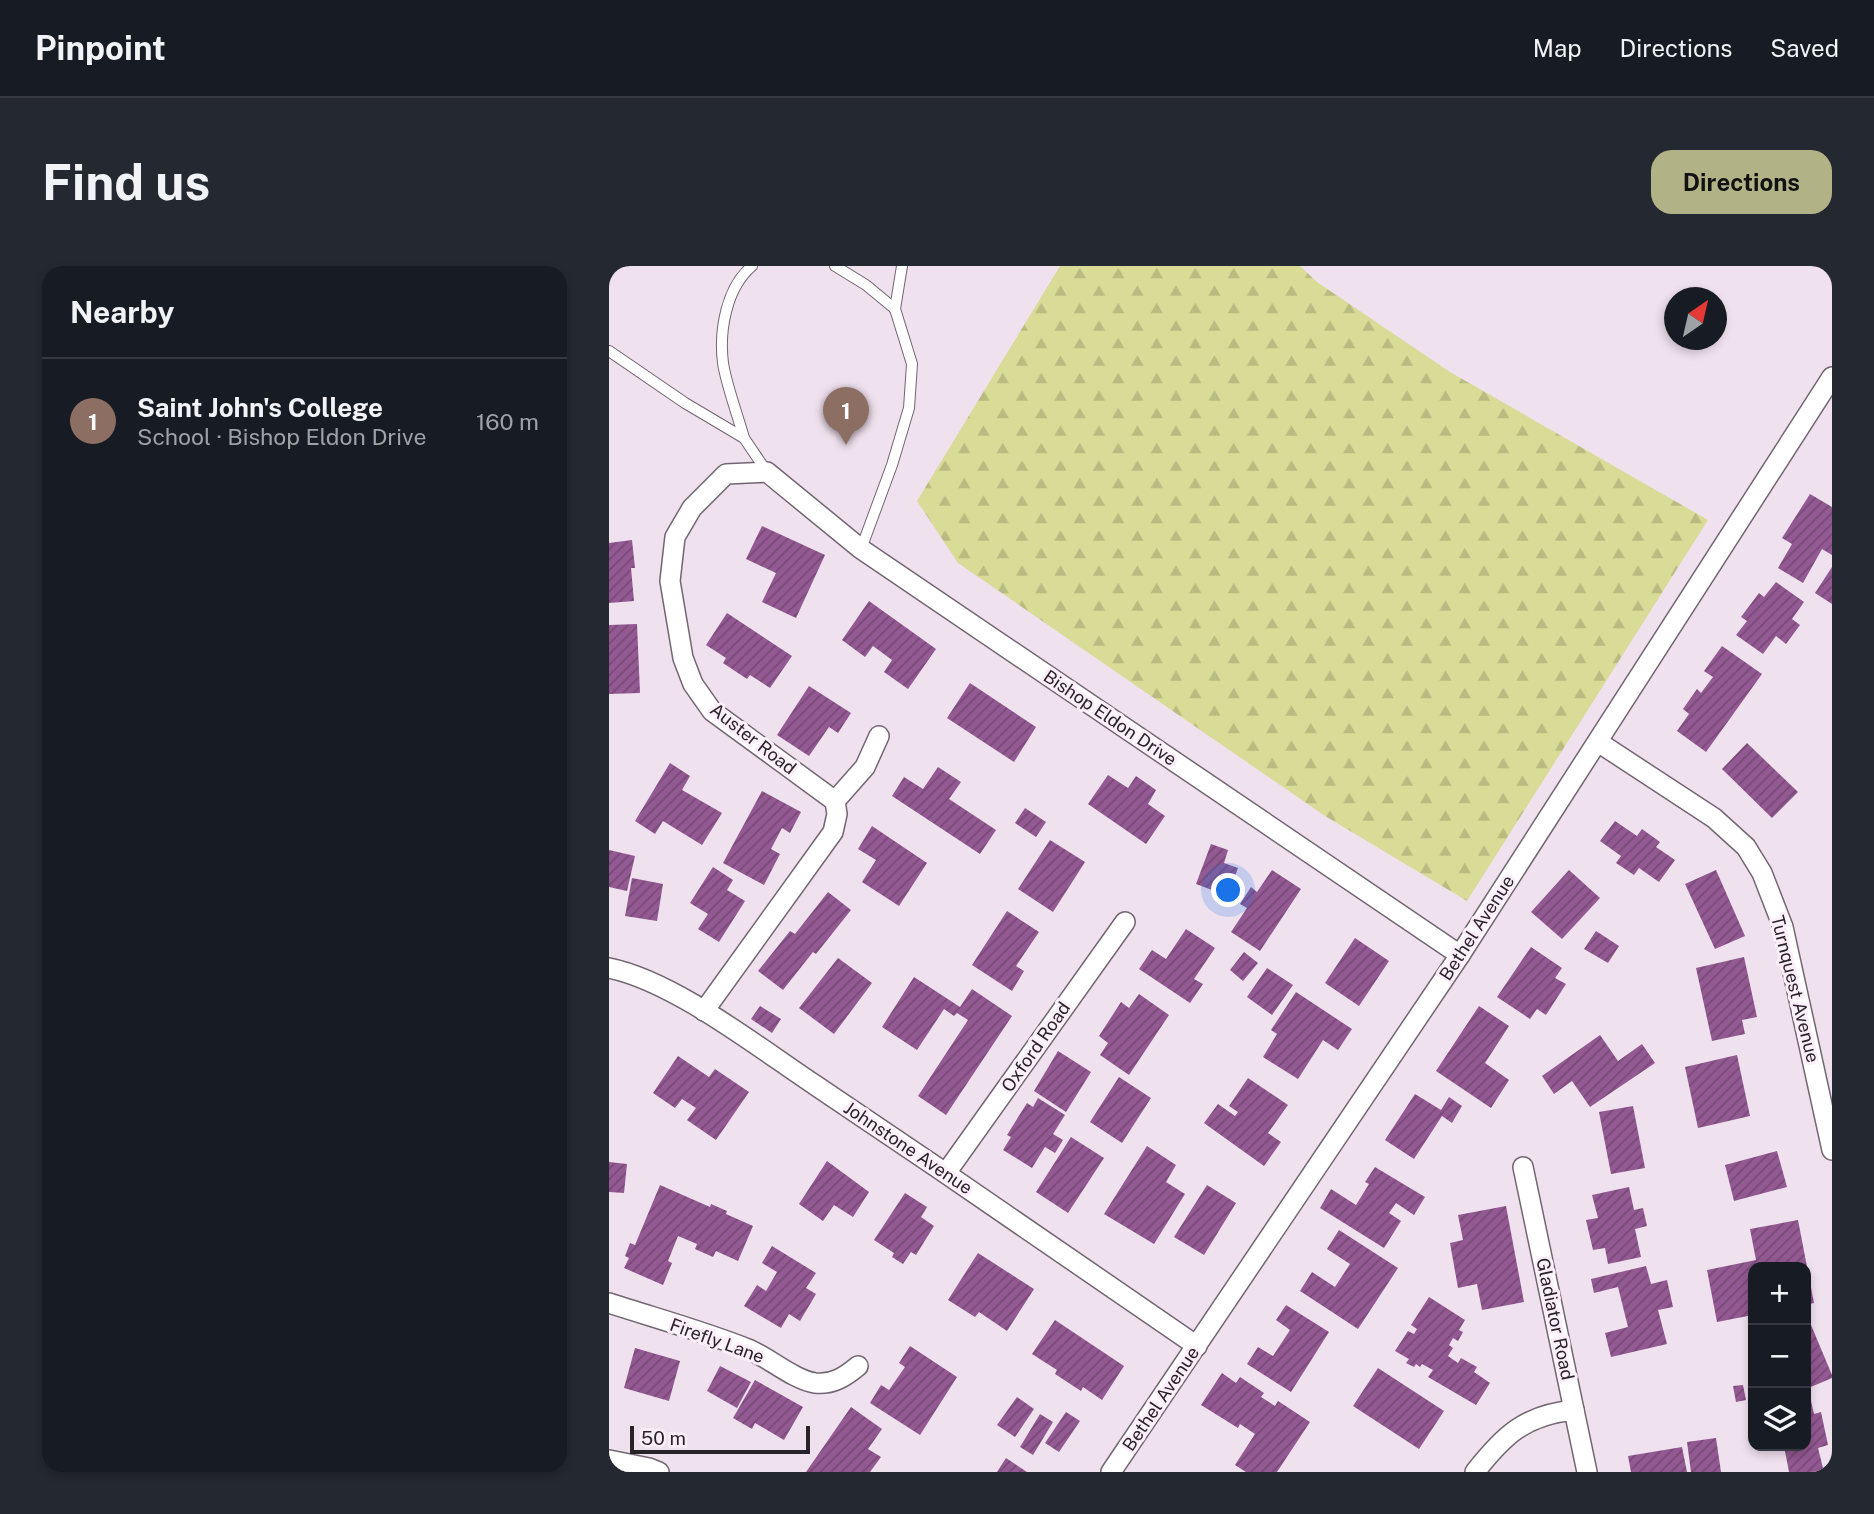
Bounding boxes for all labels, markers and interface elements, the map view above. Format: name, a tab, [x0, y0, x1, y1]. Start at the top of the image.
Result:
text: Pinpoint	[35, 29, 166, 67]
text: Map	[1533, 34, 1582, 62]
text: Directions	[1620, 34, 1732, 62]
text: Saved	[1770, 34, 1839, 62]
button: Directions	[1651, 150, 1832, 214]
text: Find us	[42, 153, 210, 211]
north arrow	[1664, 287, 1727, 350]
text: Nearby	[70, 294, 174, 330]
pin: 1	[823, 387, 869, 445]
text: Saint John's College	[137, 392, 383, 423]
text: 1	[88, 408, 98, 435]
text: 160 m	[476, 408, 539, 435]
text: School · Bishop Eldon Drive	[137, 423, 426, 450]
street label: Bishop Eldon Drive	[1040, 665, 1181, 770]
street label: Auster Road	[706, 699, 800, 779]
street label: Bethel Avenue	[1435, 871, 1518, 984]
your location	[1211, 873, 1245, 907]
street label: Turnquest Avenue	[1767, 913, 1824, 1065]
street label: Oxford Road	[997, 998, 1074, 1096]
street label: Johnstone Avenue	[840, 1097, 976, 1198]
street label: Gladiator Road	[1532, 1256, 1579, 1382]
map controls	[1748, 1262, 1811, 1451]
button: +	[1748, 1262, 1811, 1325]
street label: Firefly Lane	[667, 1314, 767, 1367]
button: −	[1748, 1325, 1811, 1388]
street label: Bethel Avenue	[1118, 1343, 1203, 1455]
button: layers	[1748, 1388, 1811, 1451]
scale bar	[630, 1423, 810, 1455]
text: 50 m	[641, 1427, 686, 1449]

